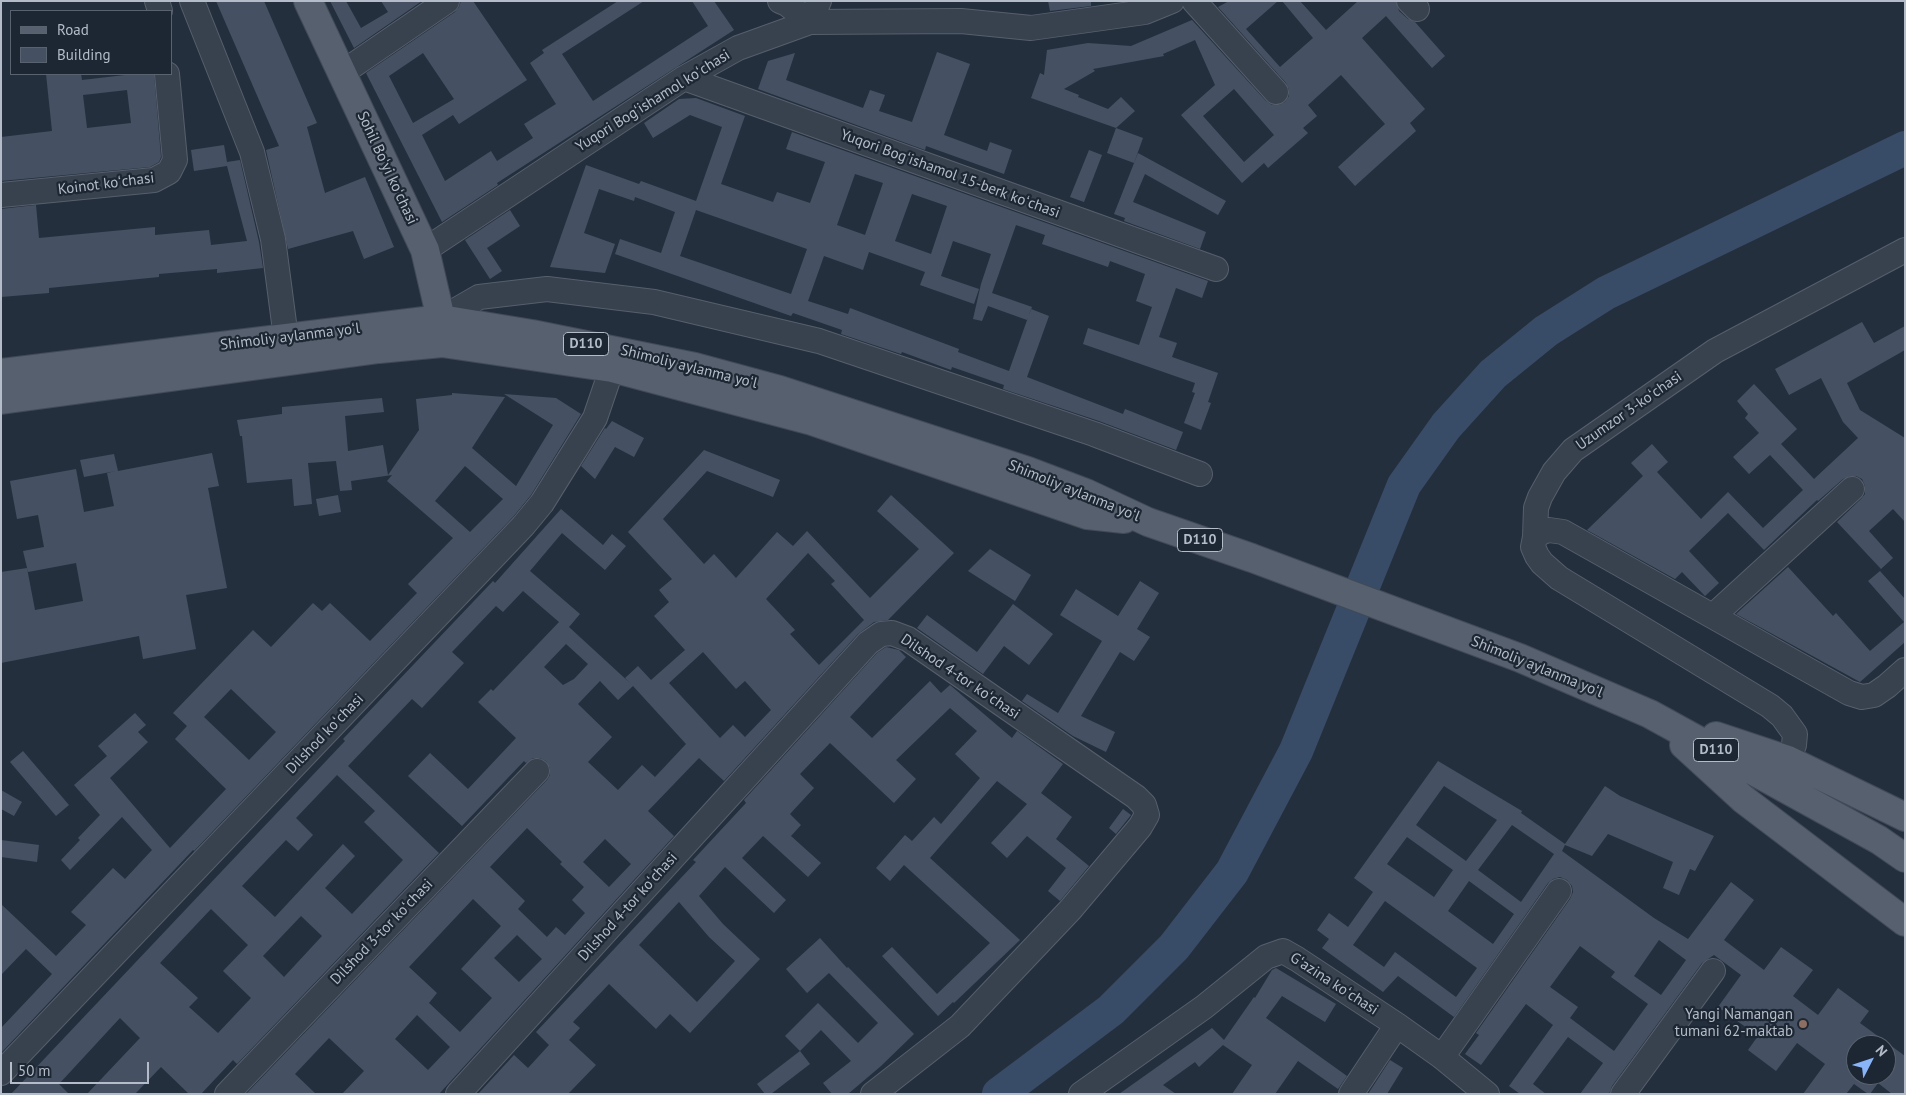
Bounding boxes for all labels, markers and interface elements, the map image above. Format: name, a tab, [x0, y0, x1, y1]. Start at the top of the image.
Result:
legend	[10, 10, 172, 75]
text: Road	[57, 20, 89, 39]
text: Building	[57, 45, 111, 64]
street label: Yuqori Bogʻishamol koʻchasi	[573, 46, 733, 156]
street label: Sohil Boʻyi koʻchasi	[353, 109, 421, 227]
street label: Yuqori Bogʻishamol 15-berk koʻchasi	[838, 126, 1062, 222]
street label: Koinot koʻchasi	[57, 169, 155, 199]
street label: Shimoliy aylanma yoʻl	[219, 320, 361, 354]
road number: D110	[564, 332, 608, 356]
street label: Shimoliy aylanma yoʻl	[619, 341, 759, 393]
street label: Uzumzor 3-koʻchasi	[1573, 368, 1685, 454]
street label: Shimoliy aylanma yoʻl	[1006, 456, 1142, 526]
road number: D110	[1178, 528, 1222, 552]
street label: Dilshod 4-tor koʻchasi	[897, 631, 1023, 723]
street label: Shimoliy aylanma yoʻl	[1469, 632, 1605, 702]
street label: Dilshod koʻchasi	[282, 690, 368, 778]
road number: D110	[1694, 738, 1738, 762]
street label: Dilshod 4-tor koʻchasi	[575, 849, 681, 965]
street label: Dilshod 3-tor koʻchasi	[327, 876, 437, 988]
street label: Gʻazina koʻchasi	[1287, 949, 1381, 1019]
place label: Yangi Namangan tumani 62-maktab	[1675, 1006, 1793, 1041]
marker: Yangi Namangan tumani 62-maktab	[1797, 1018, 1809, 1030]
north arrow	[1846, 1035, 1896, 1085]
text: N	[1872, 1041, 1891, 1060]
scale bar	[12, 1052, 151, 1084]
text: 50 m	[18, 1061, 51, 1080]

